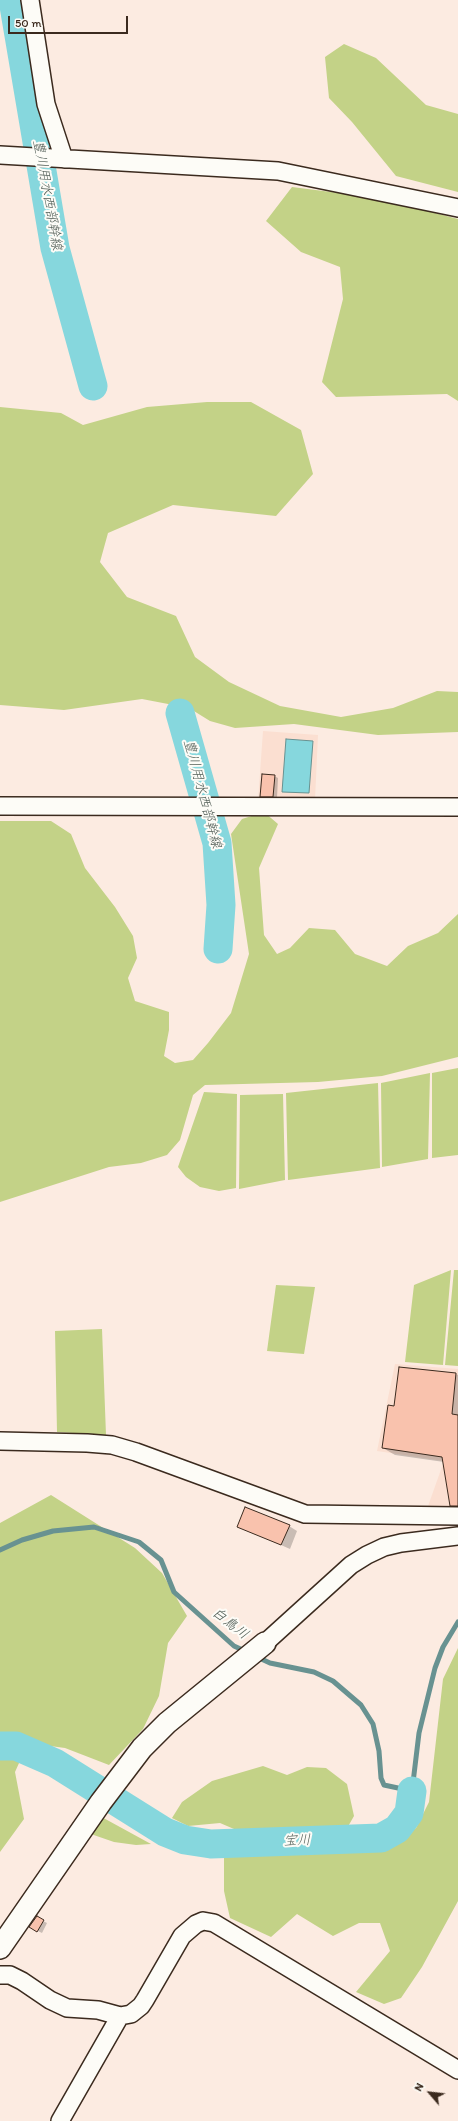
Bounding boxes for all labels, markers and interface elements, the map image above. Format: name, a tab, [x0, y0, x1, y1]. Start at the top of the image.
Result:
scale bar	[10, 8, 130, 34]
text: 50 m	[15, 16, 41, 30]
water label: 豊川用水西部幹線	[29, 138, 65, 252]
water label: 豊川用水西部幹線	[179, 738, 225, 850]
water label: 白鳥川	[208, 1604, 252, 1644]
water label: 宝川	[283, 1832, 311, 1850]
north arrow	[410, 2073, 450, 2113]
text: N	[411, 2081, 426, 2093]

